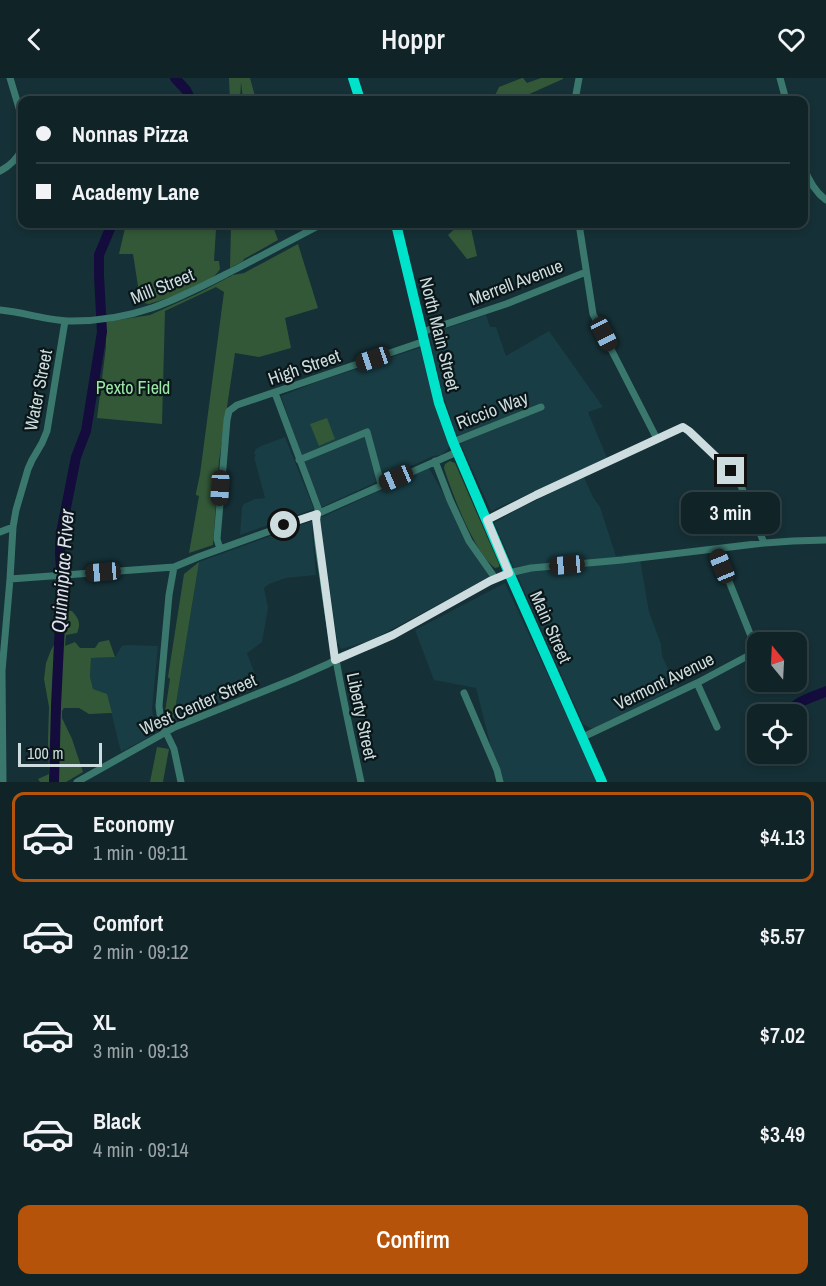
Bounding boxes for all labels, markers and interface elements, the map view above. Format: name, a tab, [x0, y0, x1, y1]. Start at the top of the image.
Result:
text: Hoppr	[381, 21, 445, 57]
icon: back	[18, 23, 51, 56]
icon: heart	[775, 23, 808, 56]
text: Nonnas Pizza	[72, 119, 188, 149]
text: Academy Lane	[72, 177, 199, 207]
street label: Merrell Avenue	[466, 253, 566, 311]
street label: Mill Street	[127, 262, 197, 310]
street label: North Main Street	[414, 274, 466, 394]
car	[588, 314, 620, 354]
street label: High Street	[265, 343, 343, 391]
car	[353, 345, 393, 373]
street label: Water Street	[18, 347, 58, 433]
park label: Pexto Field	[96, 375, 170, 400]
street label: Riccio Way	[453, 385, 532, 435]
route end	[717, 457, 744, 484]
car	[376, 463, 416, 493]
car	[210, 470, 230, 506]
callout: 3 min	[682, 492, 780, 534]
text: 3 min	[709, 499, 752, 526]
water label: Quinnipiac River	[44, 508, 80, 634]
route start	[270, 511, 297, 538]
car	[707, 546, 737, 586]
car	[548, 554, 586, 576]
car	[84, 561, 122, 583]
street label: Main Street	[524, 587, 578, 667]
north arrow	[747, 632, 807, 692]
map controls	[747, 632, 807, 764]
street label: Vermont Avenue	[610, 646, 718, 716]
street label: West Center Street	[136, 667, 260, 741]
street label: Liberty Street	[341, 670, 383, 762]
button: locate	[747, 704, 807, 764]
scale bar	[18, 740, 102, 768]
text: 100 m	[27, 742, 63, 764]
text: Economy	[93, 809, 174, 839]
icon: car	[21, 810, 75, 864]
text: $4.13	[760, 822, 805, 852]
text: 1 min · 09:11	[93, 839, 188, 866]
text: Comfort	[93, 908, 163, 938]
icon: car	[21, 909, 75, 963]
text: $5.57	[760, 921, 805, 951]
text: 2 min · 09:12	[93, 938, 189, 965]
text: XL	[93, 1007, 116, 1037]
icon: car	[21, 1008, 75, 1062]
text: $7.02	[760, 1020, 805, 1050]
text: 3 min · 09:13	[93, 1037, 189, 1064]
text: Black	[93, 1106, 141, 1136]
icon: car	[21, 1107, 75, 1161]
text: $3.49	[760, 1119, 805, 1149]
text: 4 min · 09:14	[93, 1136, 189, 1163]
button: Confirm	[18, 1205, 808, 1274]

